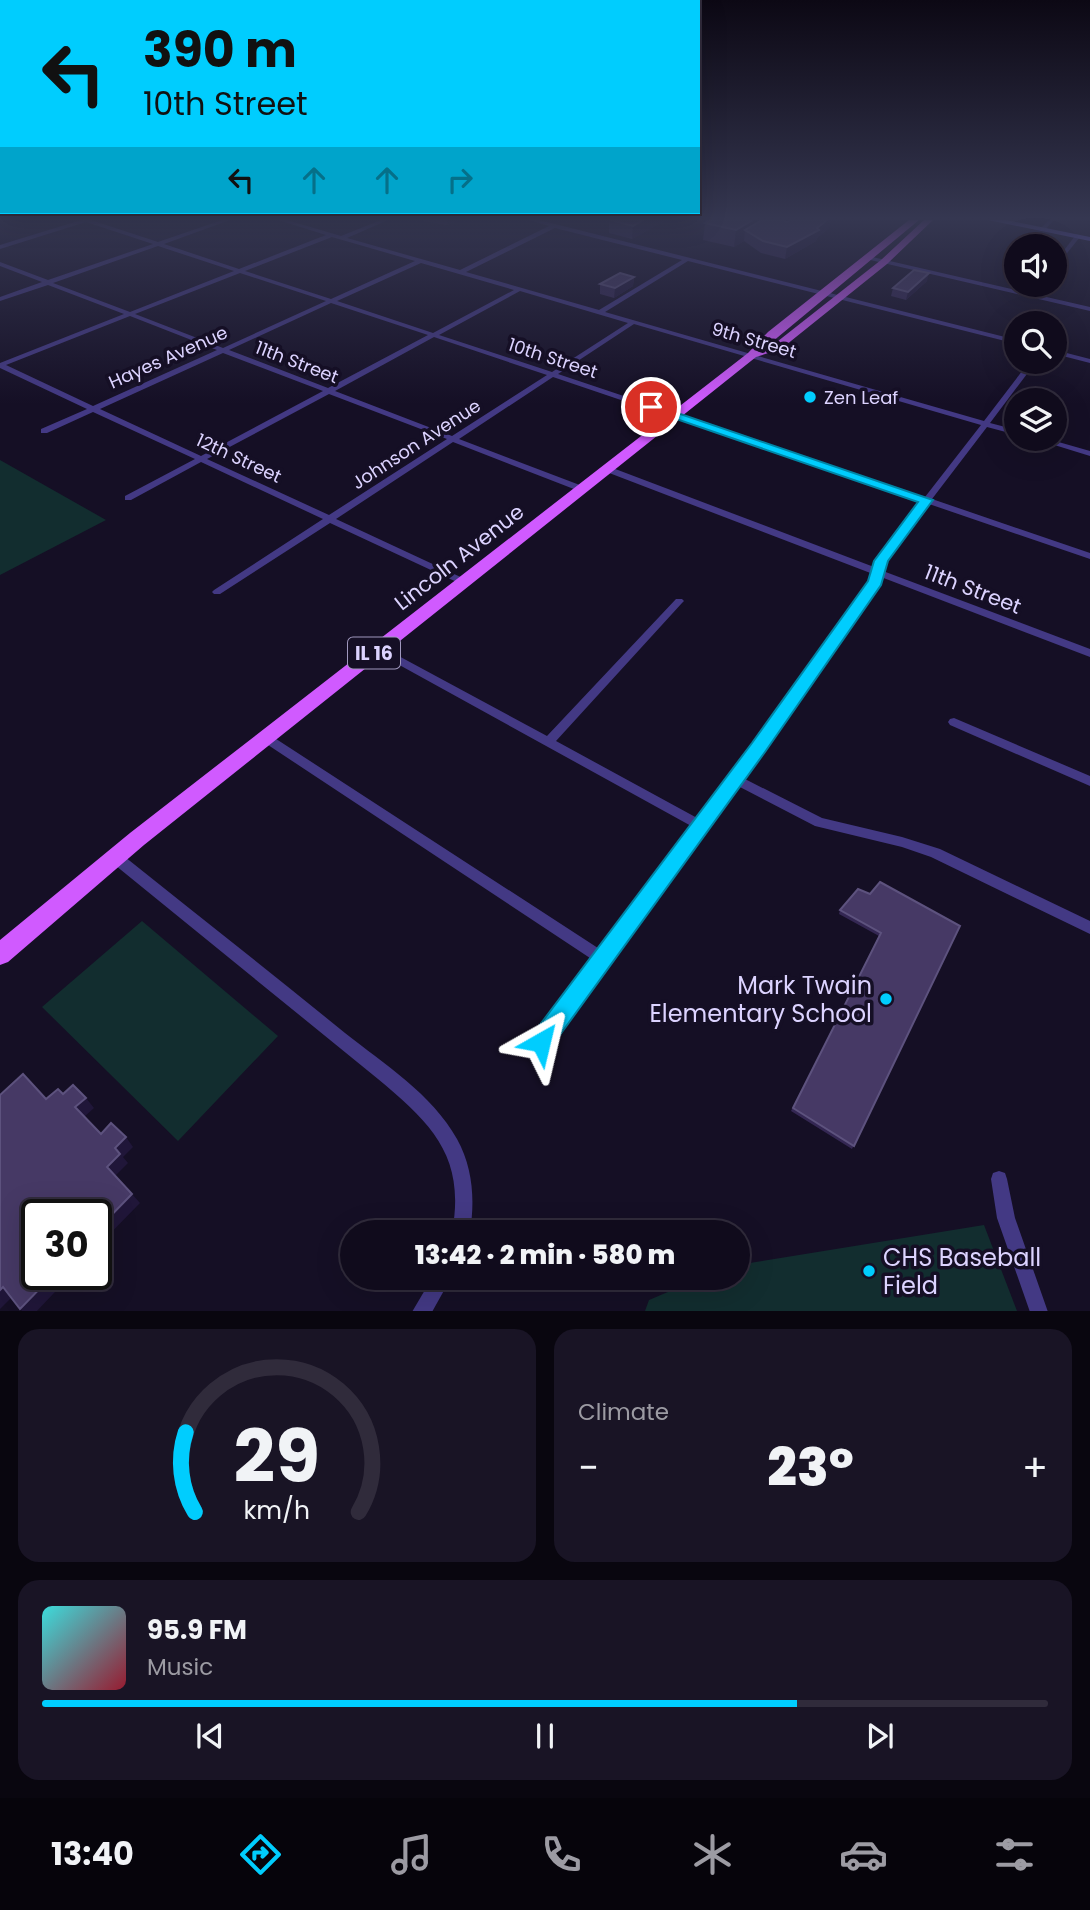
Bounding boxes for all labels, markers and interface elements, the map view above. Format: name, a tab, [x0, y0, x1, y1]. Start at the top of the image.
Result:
text: 390 m	[143, 16, 297, 84]
icon: left	[28, 28, 119, 119]
text: 10th Street	[143, 81, 308, 126]
icon: left	[222, 161, 260, 199]
icon: ahead	[295, 161, 333, 199]
icon: ahead	[368, 161, 406, 199]
icon: right	[441, 161, 479, 199]
map controls	[1004, 234, 1067, 451]
button: sound	[1004, 234, 1067, 297]
button: search	[1004, 311, 1067, 374]
street label: 9th Street	[709, 316, 799, 364]
street label: Hayes Avenue	[105, 320, 231, 394]
street label: 10th Street	[505, 332, 601, 384]
street label: 11th Street	[252, 335, 342, 389]
pin	[621, 377, 681, 437]
place label: Zen Leaf	[824, 385, 898, 410]
icon: arrive	[632, 388, 670, 426]
button: layers	[1004, 388, 1067, 451]
marker: Zen Leaf	[802, 389, 818, 405]
street label: Johnson Avenue	[347, 393, 485, 495]
street label: 12th Street	[192, 427, 286, 489]
street label: Lincoln Avenue	[388, 497, 530, 617]
street label: 11th Street	[920, 557, 1026, 621]
road number: IL 16	[348, 638, 400, 668]
place label: Mark Twain Elementary School	[649, 969, 872, 1030]
marker: Mark Twain Elementary School	[878, 991, 894, 1007]
position arrow	[504, 1005, 578, 1079]
speed limit sign: 30	[21, 1199, 112, 1290]
text: 13:42 · 2 min · 580 m	[415, 1237, 675, 1273]
place label: CHS Baseball Field	[883, 1241, 1041, 1302]
marker: CHS Baseball Field	[861, 1263, 877, 1279]
text: Climate	[578, 1396, 669, 1428]
text: 29	[234, 1406, 320, 1507]
text: 23°	[767, 1431, 854, 1504]
text: −	[578, 1441, 599, 1494]
text: +	[1022, 1441, 1048, 1494]
text: km/h	[244, 1492, 310, 1527]
text: 95.9 FM	[147, 1612, 247, 1648]
text: Music	[147, 1651, 213, 1683]
icon: previous	[191, 1717, 229, 1755]
icon: pause	[526, 1717, 564, 1755]
icon: next	[861, 1717, 899, 1755]
icon: directions	[236, 1830, 285, 1879]
icon: music	[387, 1830, 436, 1879]
icon: phone	[537, 1830, 586, 1879]
icon: climate	[688, 1830, 737, 1879]
icon: car	[839, 1830, 888, 1879]
icon: filters	[990, 1830, 1039, 1879]
text: 13:40	[51, 1831, 134, 1876]

